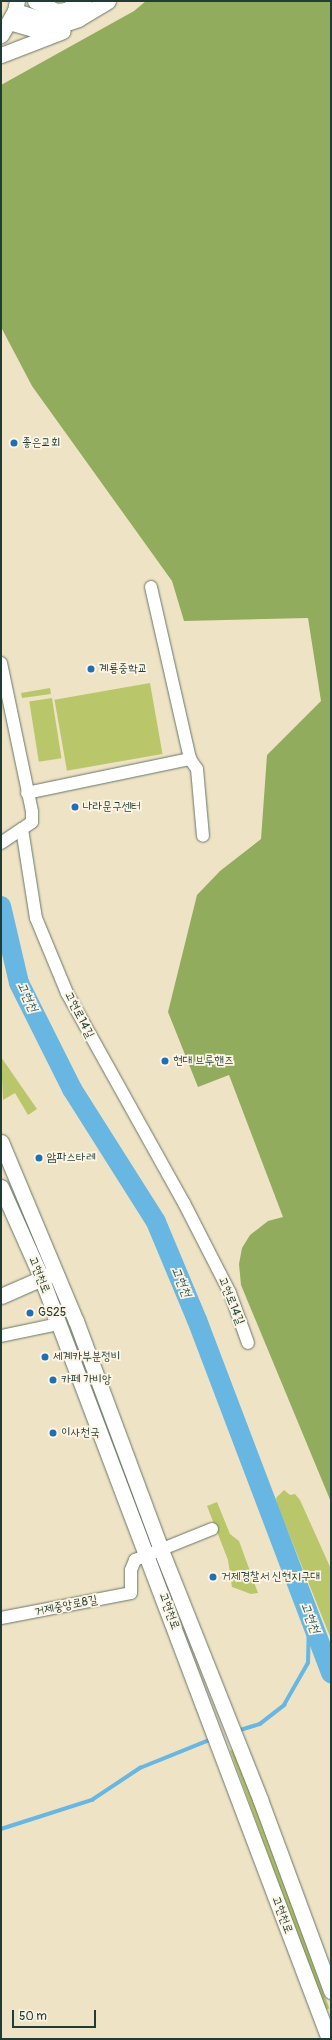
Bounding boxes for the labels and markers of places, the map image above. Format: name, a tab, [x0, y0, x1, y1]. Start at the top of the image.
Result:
place label: 좋은교회	[22, 436, 61, 450]
marker: 좋은교회	[9, 438, 19, 448]
place label: 계룡중학교	[99, 662, 147, 676]
marker: 계룡중학교	[86, 664, 96, 674]
place label: 나라문구센터	[83, 800, 141, 814]
marker: 나라문구센터	[70, 802, 80, 812]
place label: 현대 브루핸즈	[173, 1054, 234, 1068]
marker: 현대 브루핸즈	[160, 1056, 170, 1066]
place label: 암파스타레	[47, 1151, 95, 1165]
marker: 암파스타레	[34, 1153, 44, 1163]
place label: GS25	[38, 1306, 66, 1320]
marker: GS25	[25, 1308, 35, 1318]
place label: 세계카부분정비	[53, 1350, 121, 1364]
marker: 세계카부분정비	[40, 1352, 50, 1362]
place label: 카페 가비앙	[61, 1373, 112, 1387]
marker: 카페 가비앙	[48, 1375, 58, 1385]
place label: 이사천국	[61, 1426, 100, 1440]
marker: 이사천국	[48, 1428, 58, 1438]
place label: 거제경찰서 신현지구대	[221, 1570, 320, 1584]
marker: 거제경찰서 신현지구대	[208, 1572, 218, 1582]

